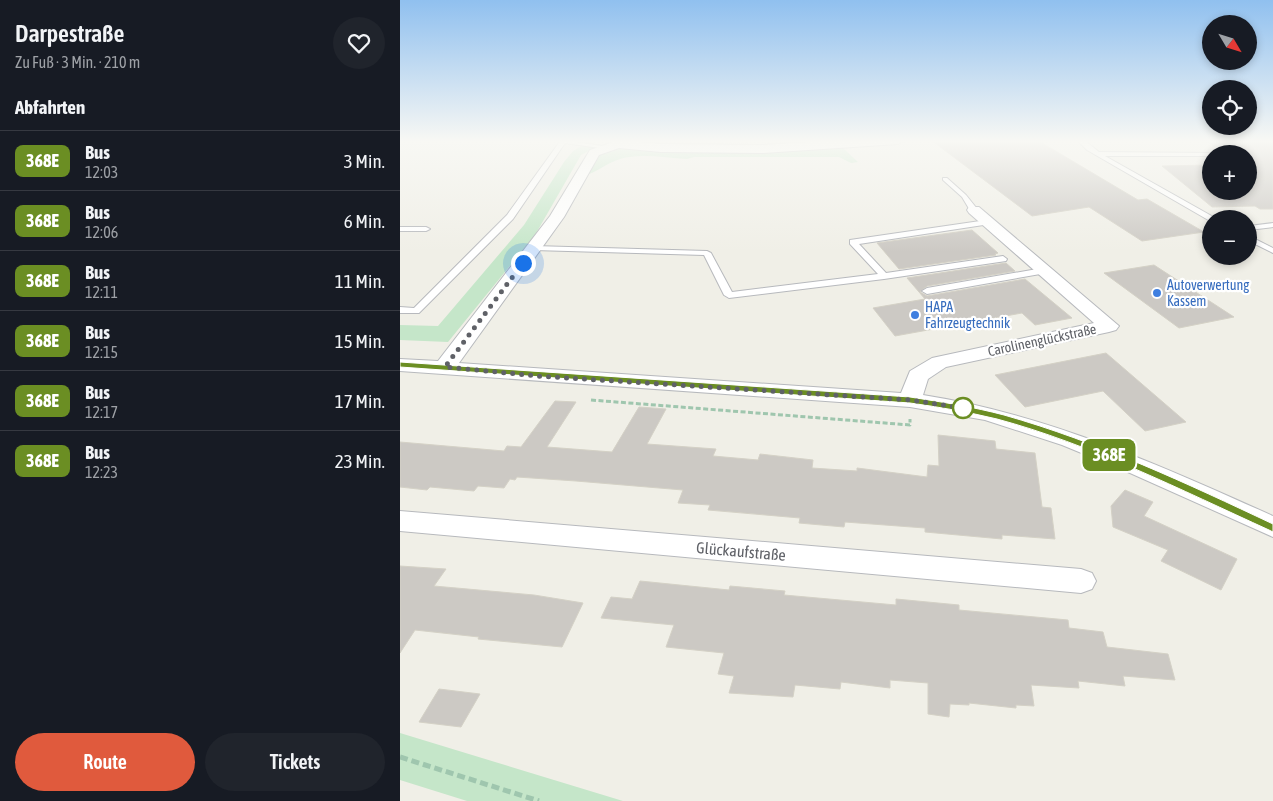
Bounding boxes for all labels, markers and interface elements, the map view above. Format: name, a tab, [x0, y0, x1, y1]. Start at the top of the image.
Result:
north arrow	[1202, 15, 1258, 70]
map controls	[1202, 15, 1257, 265]
button: heart	[333, 17, 385, 69]
text: Darpestraße	[15, 20, 124, 47]
text: Zu Fuß · 3 Min. · 210 m	[15, 53, 140, 71]
button: locate	[1202, 80, 1257, 135]
text: Abfahrten	[15, 96, 85, 118]
text: Bus	[85, 141, 110, 163]
button: +	[1202, 145, 1257, 200]
text: 368E	[26, 150, 59, 171]
text: 3 Min.	[344, 150, 385, 172]
text: 12:03	[85, 163, 118, 181]
text: Bus	[85, 201, 110, 223]
text: 368E	[26, 210, 59, 231]
text: 6 Min.	[344, 210, 385, 232]
button: −	[1202, 210, 1257, 265]
text: 12:06	[85, 223, 118, 241]
your location	[511, 251, 536, 276]
text: Bus	[85, 261, 110, 283]
text: 368E	[26, 270, 59, 291]
text: 11 Min.	[335, 270, 385, 292]
place label: Autoverwertung Kassem	[1167, 277, 1249, 309]
text: 12:11	[85, 283, 118, 301]
marker: Autoverwertung Kassem	[1151, 287, 1163, 299]
place label: HAPA Fahrzeugtechnik	[925, 299, 1010, 331]
marker: HAPA Fahrzeugtechnik	[909, 309, 921, 321]
text: Bus	[85, 321, 110, 343]
street label: Carolinenglückstraße	[986, 321, 1098, 359]
text: 368E	[26, 330, 59, 351]
text: 15 Min.	[335, 330, 385, 352]
text: 12:15	[85, 343, 118, 361]
text: Bus	[85, 381, 110, 403]
text: 368E	[26, 390, 59, 411]
text: 17 Min.	[335, 390, 385, 412]
unlabelled marker	[952, 397, 974, 419]
text: 12:17	[85, 403, 118, 421]
line badge: 368E	[1074, 439, 1144, 471]
text: Bus	[85, 441, 110, 463]
text: 368E	[1092, 444, 1126, 465]
text: 368E	[26, 450, 59, 471]
text: 23 Min.	[335, 450, 385, 472]
text: 12:23	[85, 463, 118, 481]
street label: Glückaufstraße	[695, 538, 787, 564]
button: Route	[15, 733, 195, 791]
button: Tickets	[205, 733, 385, 791]

